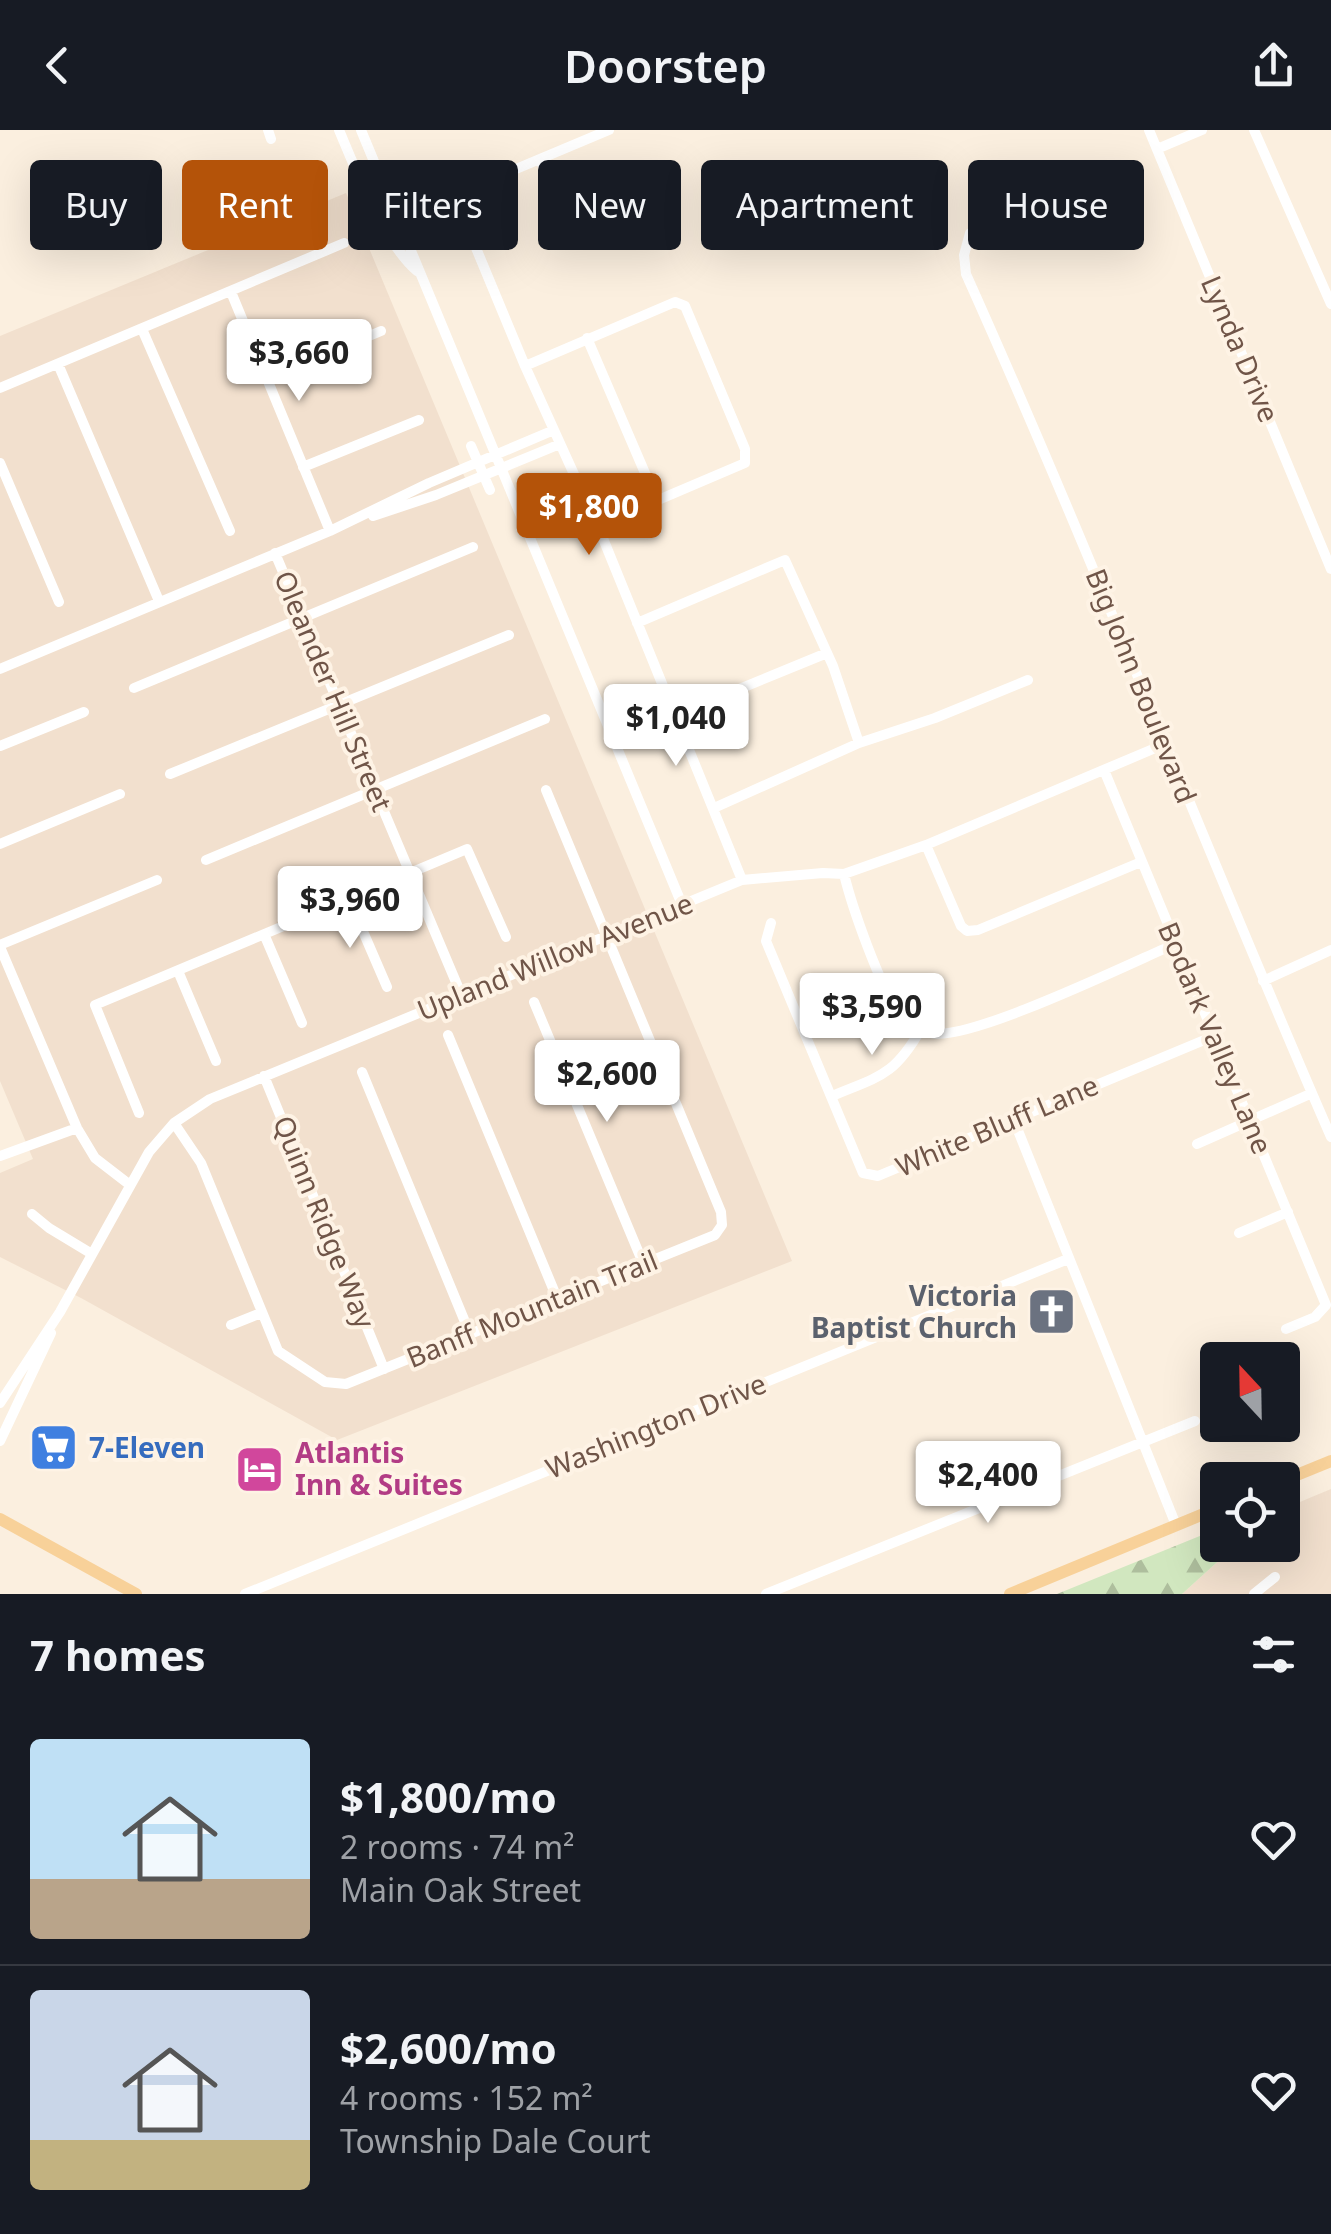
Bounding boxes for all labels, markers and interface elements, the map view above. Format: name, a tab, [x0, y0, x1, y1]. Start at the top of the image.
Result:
text: Doorstep	[564, 35, 767, 96]
icon: back	[30, 38, 85, 93]
icon: share	[1246, 38, 1301, 93]
chip: Buy	[30, 160, 162, 250]
chip: Rent	[182, 160, 328, 250]
chip: Filters	[348, 160, 518, 250]
chip: New	[538, 160, 681, 250]
chip: Apartment	[701, 160, 948, 250]
chip: House	[968, 160, 1144, 250]
street label: Lynda Drive	[1193, 270, 1289, 428]
pin: $3,660	[218, 319, 380, 404]
text: $3,660	[249, 330, 349, 373]
pin: $1,800	[508, 473, 670, 558]
text: $1,800	[539, 484, 639, 527]
street label: Big John Boulevard	[1078, 563, 1206, 808]
street label: Oleander Hill Street	[266, 565, 402, 817]
pin: $1,040	[595, 684, 757, 769]
text: $1,040	[626, 695, 726, 738]
pin: $3,960	[269, 866, 431, 951]
text: $3,960	[300, 877, 400, 920]
street label: Upland Willow Avenue	[411, 883, 698, 1029]
street label: Bodark Valley Lane	[1150, 916, 1282, 1159]
pin: $3,590	[791, 973, 953, 1058]
text: $3,590	[822, 984, 922, 1027]
pin: $2,600	[526, 1040, 688, 1125]
text: $2,600	[557, 1051, 657, 1094]
street label: White Bluff Lane	[890, 1065, 1104, 1185]
street label: Quinn Ridge Way	[265, 1110, 385, 1334]
street label: Banff Mountain Trail	[400, 1240, 663, 1376]
place label: Victoria Baptist Church	[811, 1276, 1017, 1346]
church icon: Victoria Baptist Church	[1026, 1286, 1078, 1338]
north arrow	[1200, 1342, 1300, 1442]
map controls	[1200, 1342, 1300, 1562]
street label: Washington Drive	[540, 1364, 771, 1487]
supermarket icon: 7-Eleven	[28, 1422, 80, 1474]
place label: 7-Eleven	[89, 1428, 205, 1466]
place label: Atlantis Inn & Suites	[295, 1433, 463, 1503]
pin: $2,400	[907, 1441, 1069, 1526]
hotel icon: Atlantis Inn & Suites	[234, 1443, 286, 1495]
text: $2,400	[938, 1452, 1038, 1495]
button: locate	[1200, 1462, 1300, 1562]
text: 7 homes	[30, 1626, 206, 1683]
icon: filters	[1246, 1627, 1301, 1682]
text: $1,800/mo	[340, 1768, 557, 1825]
icon: home	[110, 1779, 230, 1899]
icon: heart	[1246, 1812, 1301, 1867]
text: 2 rooms · 74 m²	[340, 1825, 574, 1868]
text: Main Oak Street	[340, 1868, 581, 1911]
text: $2,600/mo	[340, 2019, 557, 2076]
icon: home	[110, 2030, 230, 2150]
icon: heart	[1246, 2063, 1301, 2118]
text: 4 rooms · 152 m²	[340, 2076, 593, 2119]
text: Township Dale Court	[340, 2119, 651, 2162]

